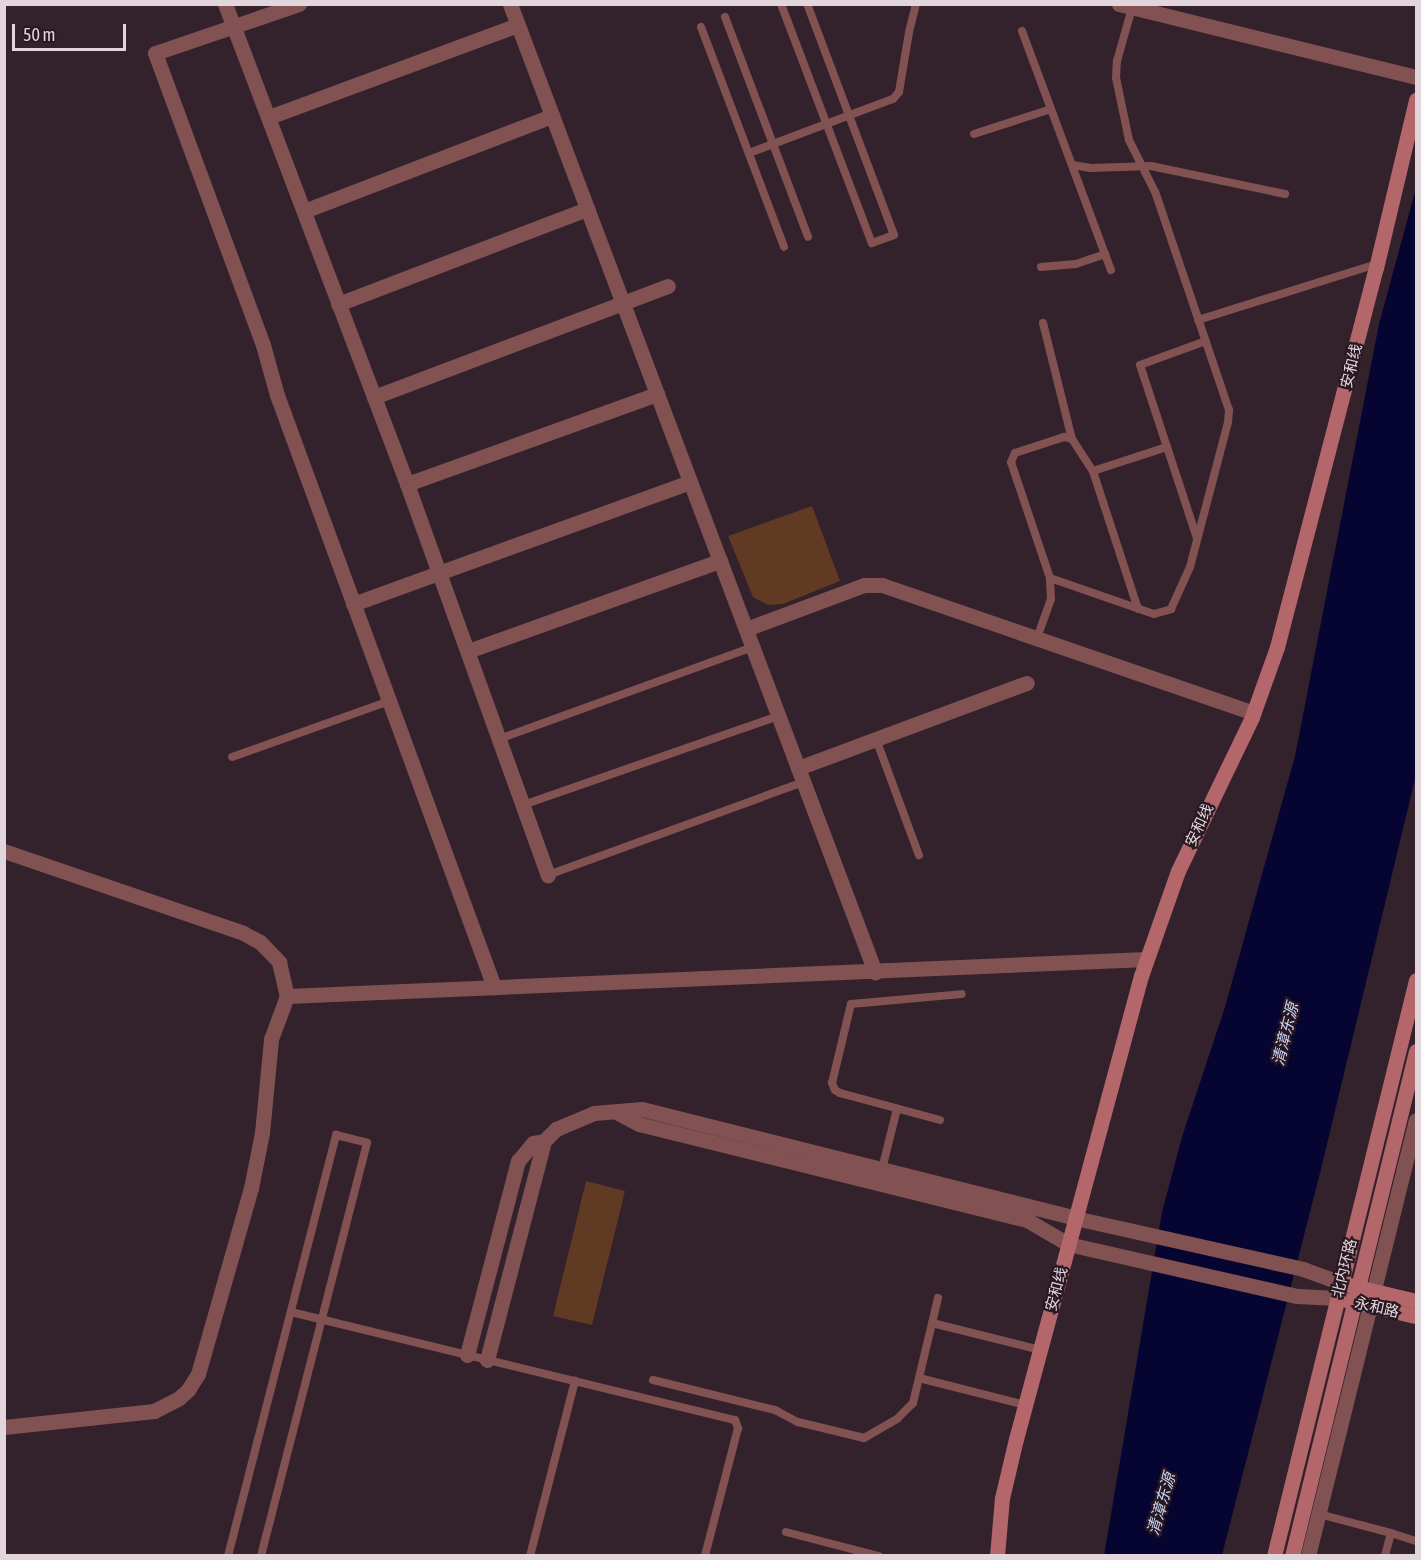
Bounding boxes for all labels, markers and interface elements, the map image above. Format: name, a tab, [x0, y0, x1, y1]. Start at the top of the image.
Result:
scale bar	[15, 12, 129, 50]
text: 50 m	[23, 24, 55, 45]
street label: 安和线	[1337, 342, 1365, 390]
street label: 安和线	[1181, 801, 1217, 849]
water label: 清漳东源	[1268, 1001, 1302, 1067]
street label: 北内环路	[1328, 1237, 1360, 1299]
street label: 安和线	[1041, 1265, 1071, 1313]
street label: 永和路	[1353, 1293, 1401, 1321]
water label: 清漳东源	[1143, 1471, 1179, 1537]

